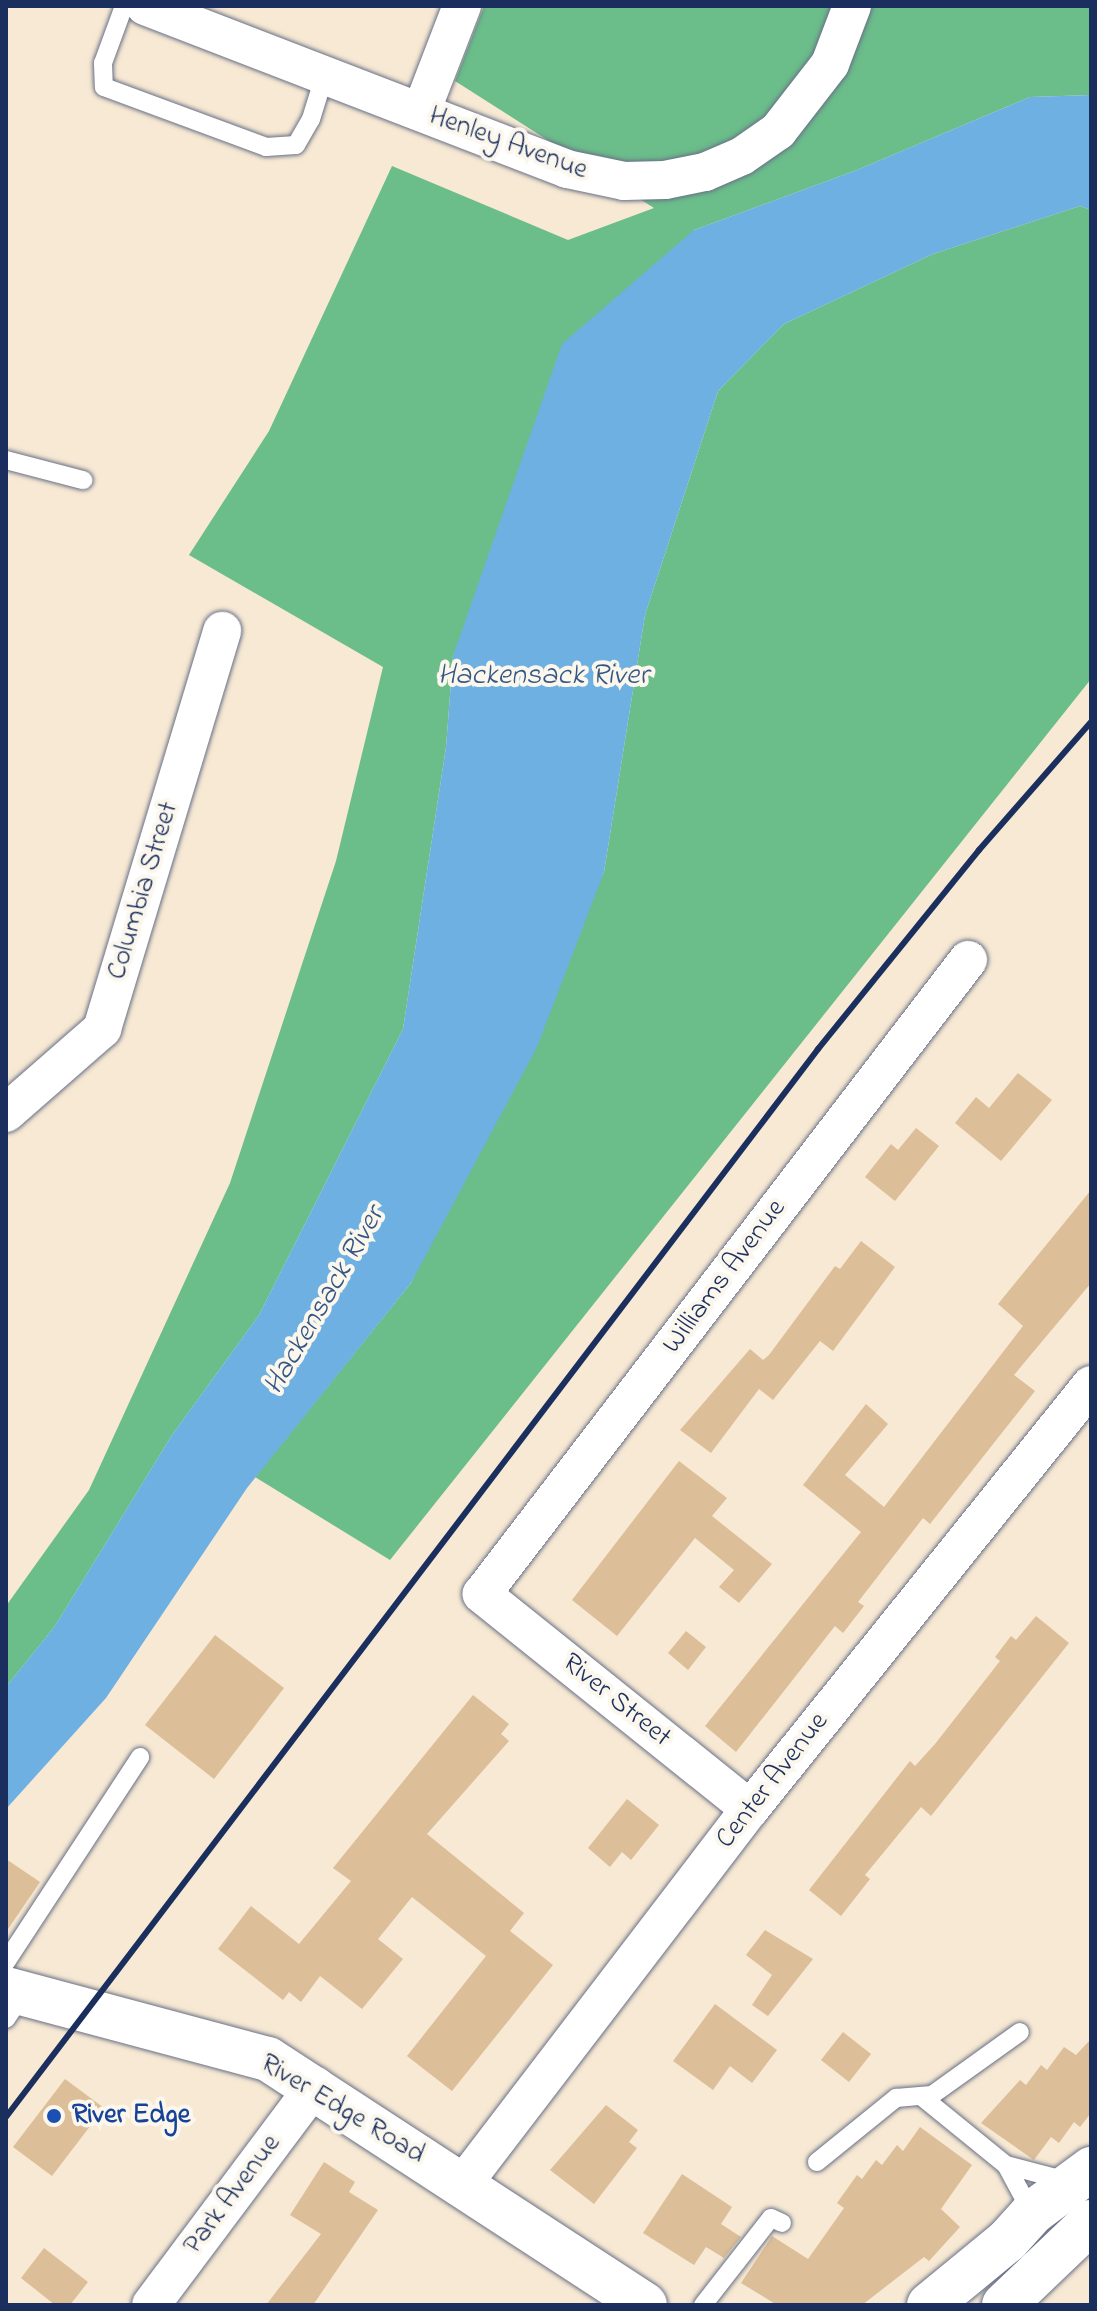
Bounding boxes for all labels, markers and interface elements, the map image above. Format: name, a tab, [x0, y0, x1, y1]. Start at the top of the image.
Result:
street label: Henley Avenue	[424, 100, 592, 188]
water label: Hackensack River	[438, 658, 648, 694]
street label: Columbia Street	[101, 798, 187, 984]
street label: Williams Avenue	[656, 1193, 794, 1361]
water label: Hackensack River	[257, 1201, 393, 1401]
street label: River Street	[555, 1647, 677, 1755]
street label: Center Avenue	[710, 1706, 836, 1856]
street label: River Edge Road	[254, 2048, 430, 2172]
place label: River Edge	[72, 2099, 190, 2133]
marker: River Edge	[43, 2105, 65, 2127]
street label: Park Avenue	[177, 2128, 289, 2262]

